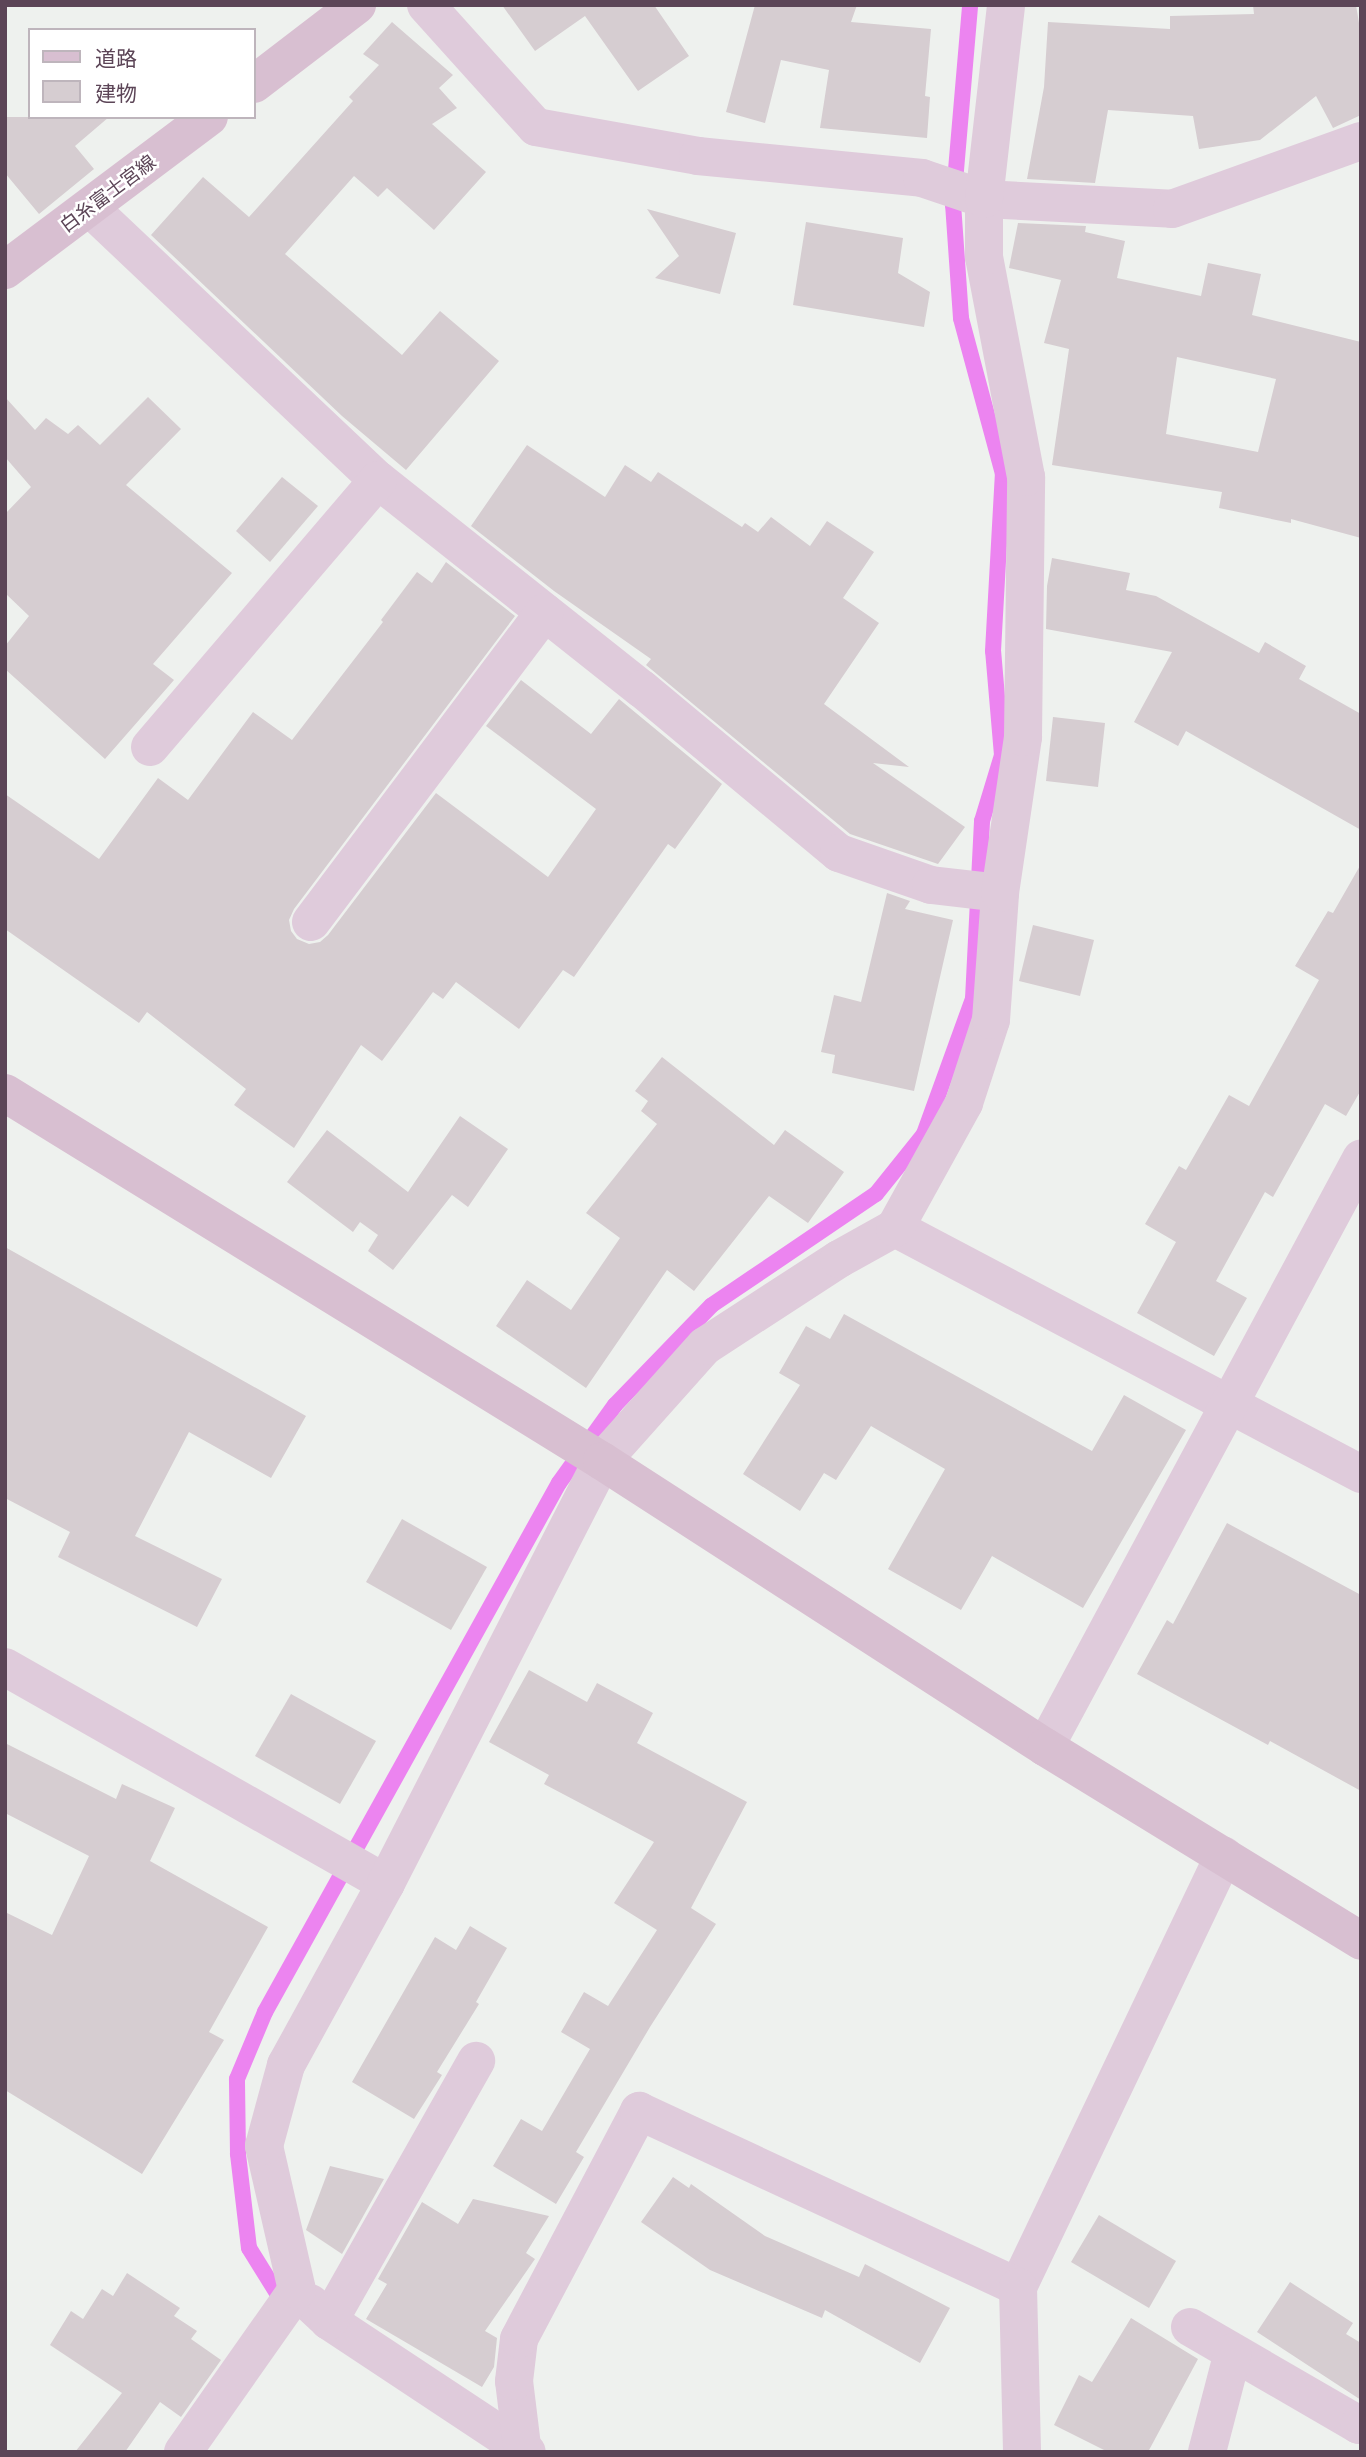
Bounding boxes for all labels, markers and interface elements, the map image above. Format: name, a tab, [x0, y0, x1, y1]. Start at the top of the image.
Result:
legend	[28, 28, 256, 119]
text: 道路	[95, 46, 137, 71]
text: 建物	[95, 81, 137, 106]
street label: 白糸富士宮線	[56, 151, 160, 237]

